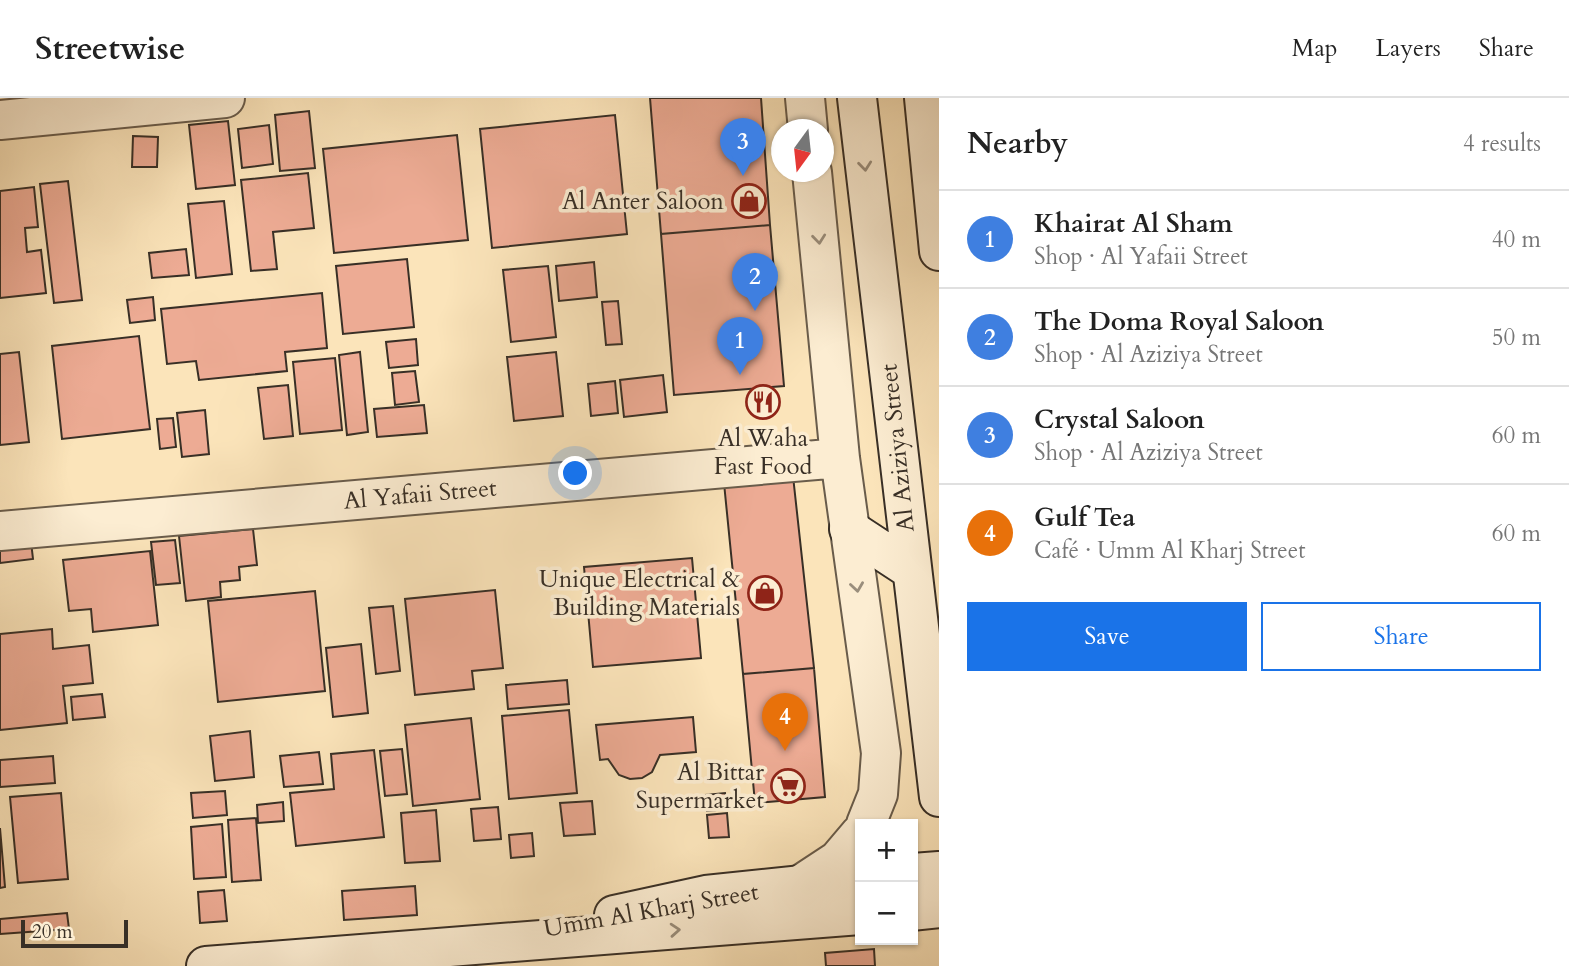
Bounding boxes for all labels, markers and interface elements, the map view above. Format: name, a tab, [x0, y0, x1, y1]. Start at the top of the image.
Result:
text: Streetwise	[35, 26, 185, 71]
text: Map	[1292, 32, 1338, 65]
text: Layers	[1376, 32, 1441, 65]
text: Share	[1479, 32, 1534, 65]
pin: 3	[720, 118, 766, 176]
north arrow	[771, 119, 834, 182]
text: Nearby	[967, 123, 1068, 164]
text: 4 results	[1463, 128, 1541, 159]
one-way arrow	[857, 160, 872, 172]
shop icon: Al Anter Saloon	[730, 182, 768, 220]
place label: Al Anter Saloon	[562, 185, 724, 218]
text: Khairat Al Sham	[1034, 206, 1233, 241]
text: 1	[984, 224, 996, 255]
text: 40 m	[1492, 224, 1541, 255]
one-way arrow	[811, 234, 826, 245]
text: Shop · Al Yafaii Street	[1034, 241, 1248, 272]
pin: 2	[732, 253, 778, 311]
text: The Doma Royal Saloon	[1034, 304, 1324, 339]
pin: 1	[717, 317, 763, 375]
text: 2	[984, 322, 996, 353]
text: 50 m	[1492, 322, 1541, 353]
text: Shop · Al Aziziya Street	[1034, 339, 1263, 370]
street label: Al Aziziya Street	[872, 362, 923, 534]
restaurant icon: Al Waha Fast Food	[744, 383, 782, 421]
text: Crystal Saloon	[1034, 402, 1205, 437]
text: 3	[984, 420, 996, 451]
text: 60 m	[1492, 420, 1541, 451]
place label: Al Waha Fast Food	[714, 422, 812, 483]
text: Shop · Al Aziziya Street	[1034, 437, 1263, 468]
your location	[558, 456, 592, 490]
street label: Al Yafaii Street	[342, 471, 498, 518]
text: Gulf Tea	[1034, 500, 1135, 535]
text: 4	[984, 518, 996, 549]
text: 60 m	[1492, 518, 1541, 549]
text: Café · Umm Al Kharj Street	[1034, 535, 1305, 566]
place label: Unique Electrical & Building Materials	[539, 563, 740, 624]
shop icon: Unique Electrical & Building Materials	[746, 574, 784, 612]
one-way arrow	[849, 581, 864, 593]
button: Save	[967, 602, 1247, 671]
button: Share	[1261, 602, 1541, 671]
pin: 4	[762, 693, 808, 751]
place label: Al Bittar Supermarket	[636, 756, 764, 817]
supermarket icon: Al Bittar Supermarket	[769, 767, 807, 805]
map controls	[855, 819, 918, 945]
button: +	[855, 819, 918, 882]
street label: Umm Al Kharj Street	[541, 875, 761, 946]
button: −	[855, 882, 918, 945]
scale bar	[21, 917, 128, 949]
text: 20 m	[32, 919, 73, 945]
one-way arrow	[670, 923, 681, 938]

